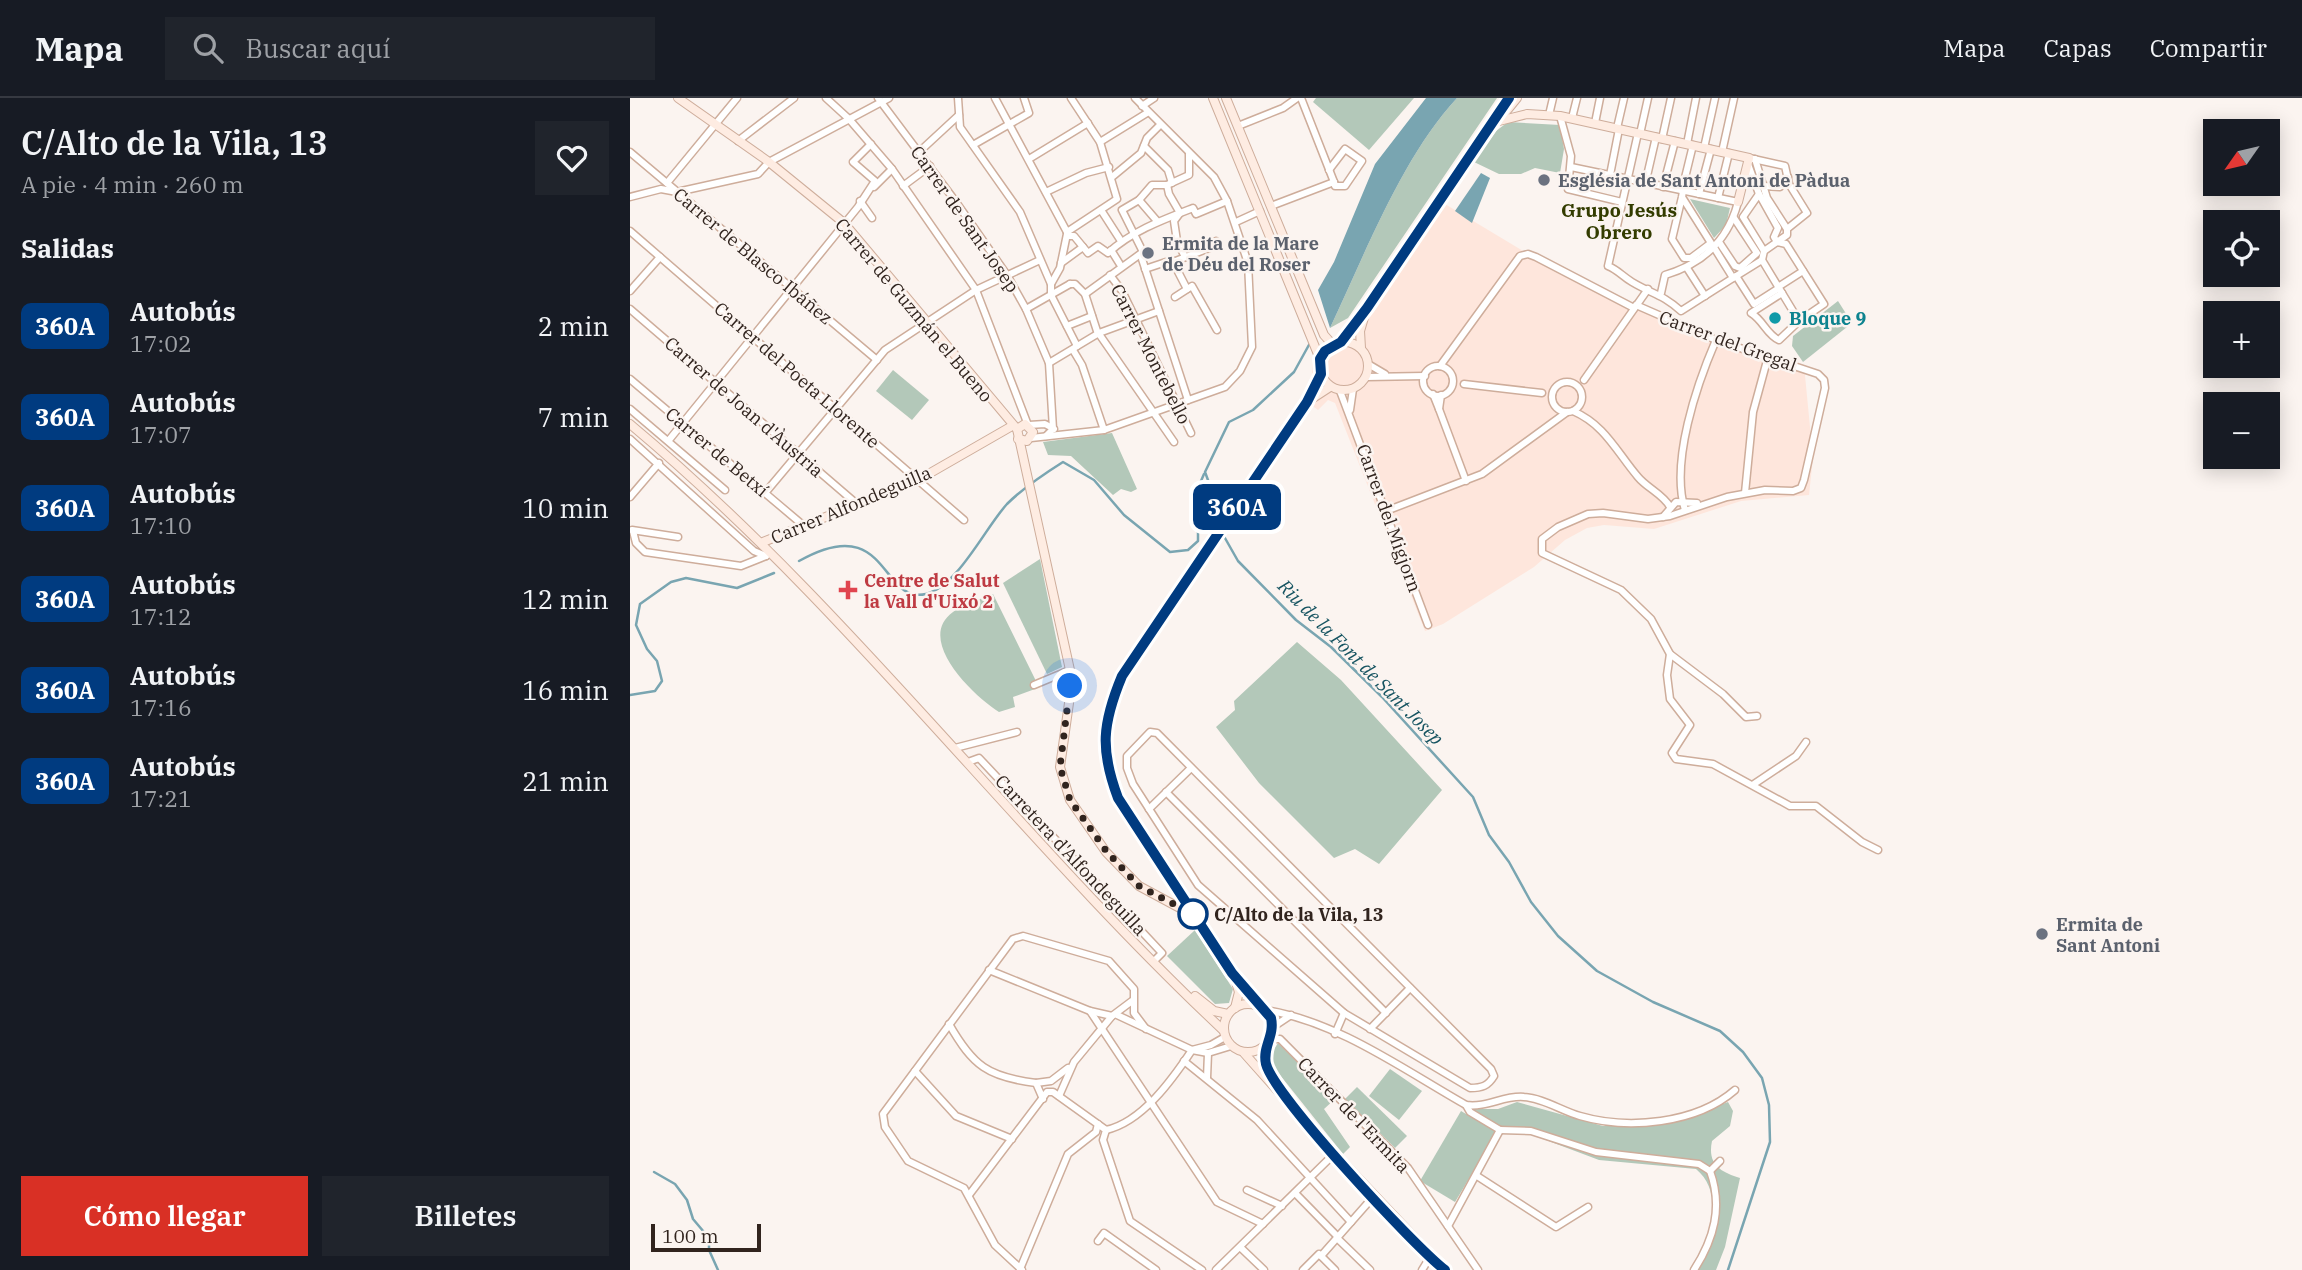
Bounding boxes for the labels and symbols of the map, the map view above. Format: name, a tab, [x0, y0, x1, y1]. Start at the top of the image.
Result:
north arrow	[2203, 119, 2280, 196]
street label: Carrer de Sant Josep	[906, 141, 1024, 297]
place label: Església de Sant Antoni de Pàdua	[1558, 169, 1850, 192]
marker: Església de Sant Antoni de Pàdua	[1536, 172, 1552, 188]
street label: Carrer de Blasco Ibáñez	[669, 183, 837, 329]
district label: Grupo Jesús Obrero	[1561, 198, 1677, 244]
street label: Carrer de Guzmán el Bueno	[830, 213, 998, 407]
place label: Ermita de la Mare de Déu del Roser	[1162, 232, 1319, 276]
marker: Ermita de la Mare de Déu del Roser	[1140, 245, 1156, 261]
street label: Carrer Montebello	[1106, 280, 1196, 428]
street label: Carrer del Poeta Llorente	[710, 297, 884, 453]
street label: Carrer del Gregal	[1656, 305, 1800, 377]
place label: Bloque 9	[1789, 307, 1866, 330]
marker: Bloque 9	[1767, 310, 1783, 326]
street label: Carrer de Joan d'Àustria	[660, 332, 828, 482]
street label: Carrer de Betxí	[661, 402, 774, 502]
street label: Carrer del Migjorn	[1352, 441, 1426, 595]
street label: Carrer Alfondeguilla	[767, 461, 935, 549]
line badge: 360A	[1188, 484, 1286, 530]
place label: Centre de Salut la Vall d'Uixó 2	[864, 569, 1000, 613]
water label: Riu de la Font de Sant Josep	[1272, 573, 1449, 750]
marker: Centre de Salut la Vall d'Uixó 2	[838, 580, 858, 600]
your location	[1052, 668, 1087, 703]
street label: Carretera d'Alfondeguilla	[990, 770, 1152, 940]
marker: C/Alto de la Vila, 13	[1178, 899, 1208, 929]
place label: C/Alto de la Vila, 13	[1214, 903, 1384, 926]
place label: Ermita de Sant Antoni	[2056, 913, 2160, 957]
marker: Ermita de Sant Antoni	[2034, 926, 2050, 942]
street label: Carrer de l'Ermita	[1293, 1052, 1415, 1178]
scale bar	[651, 1221, 761, 1253]

